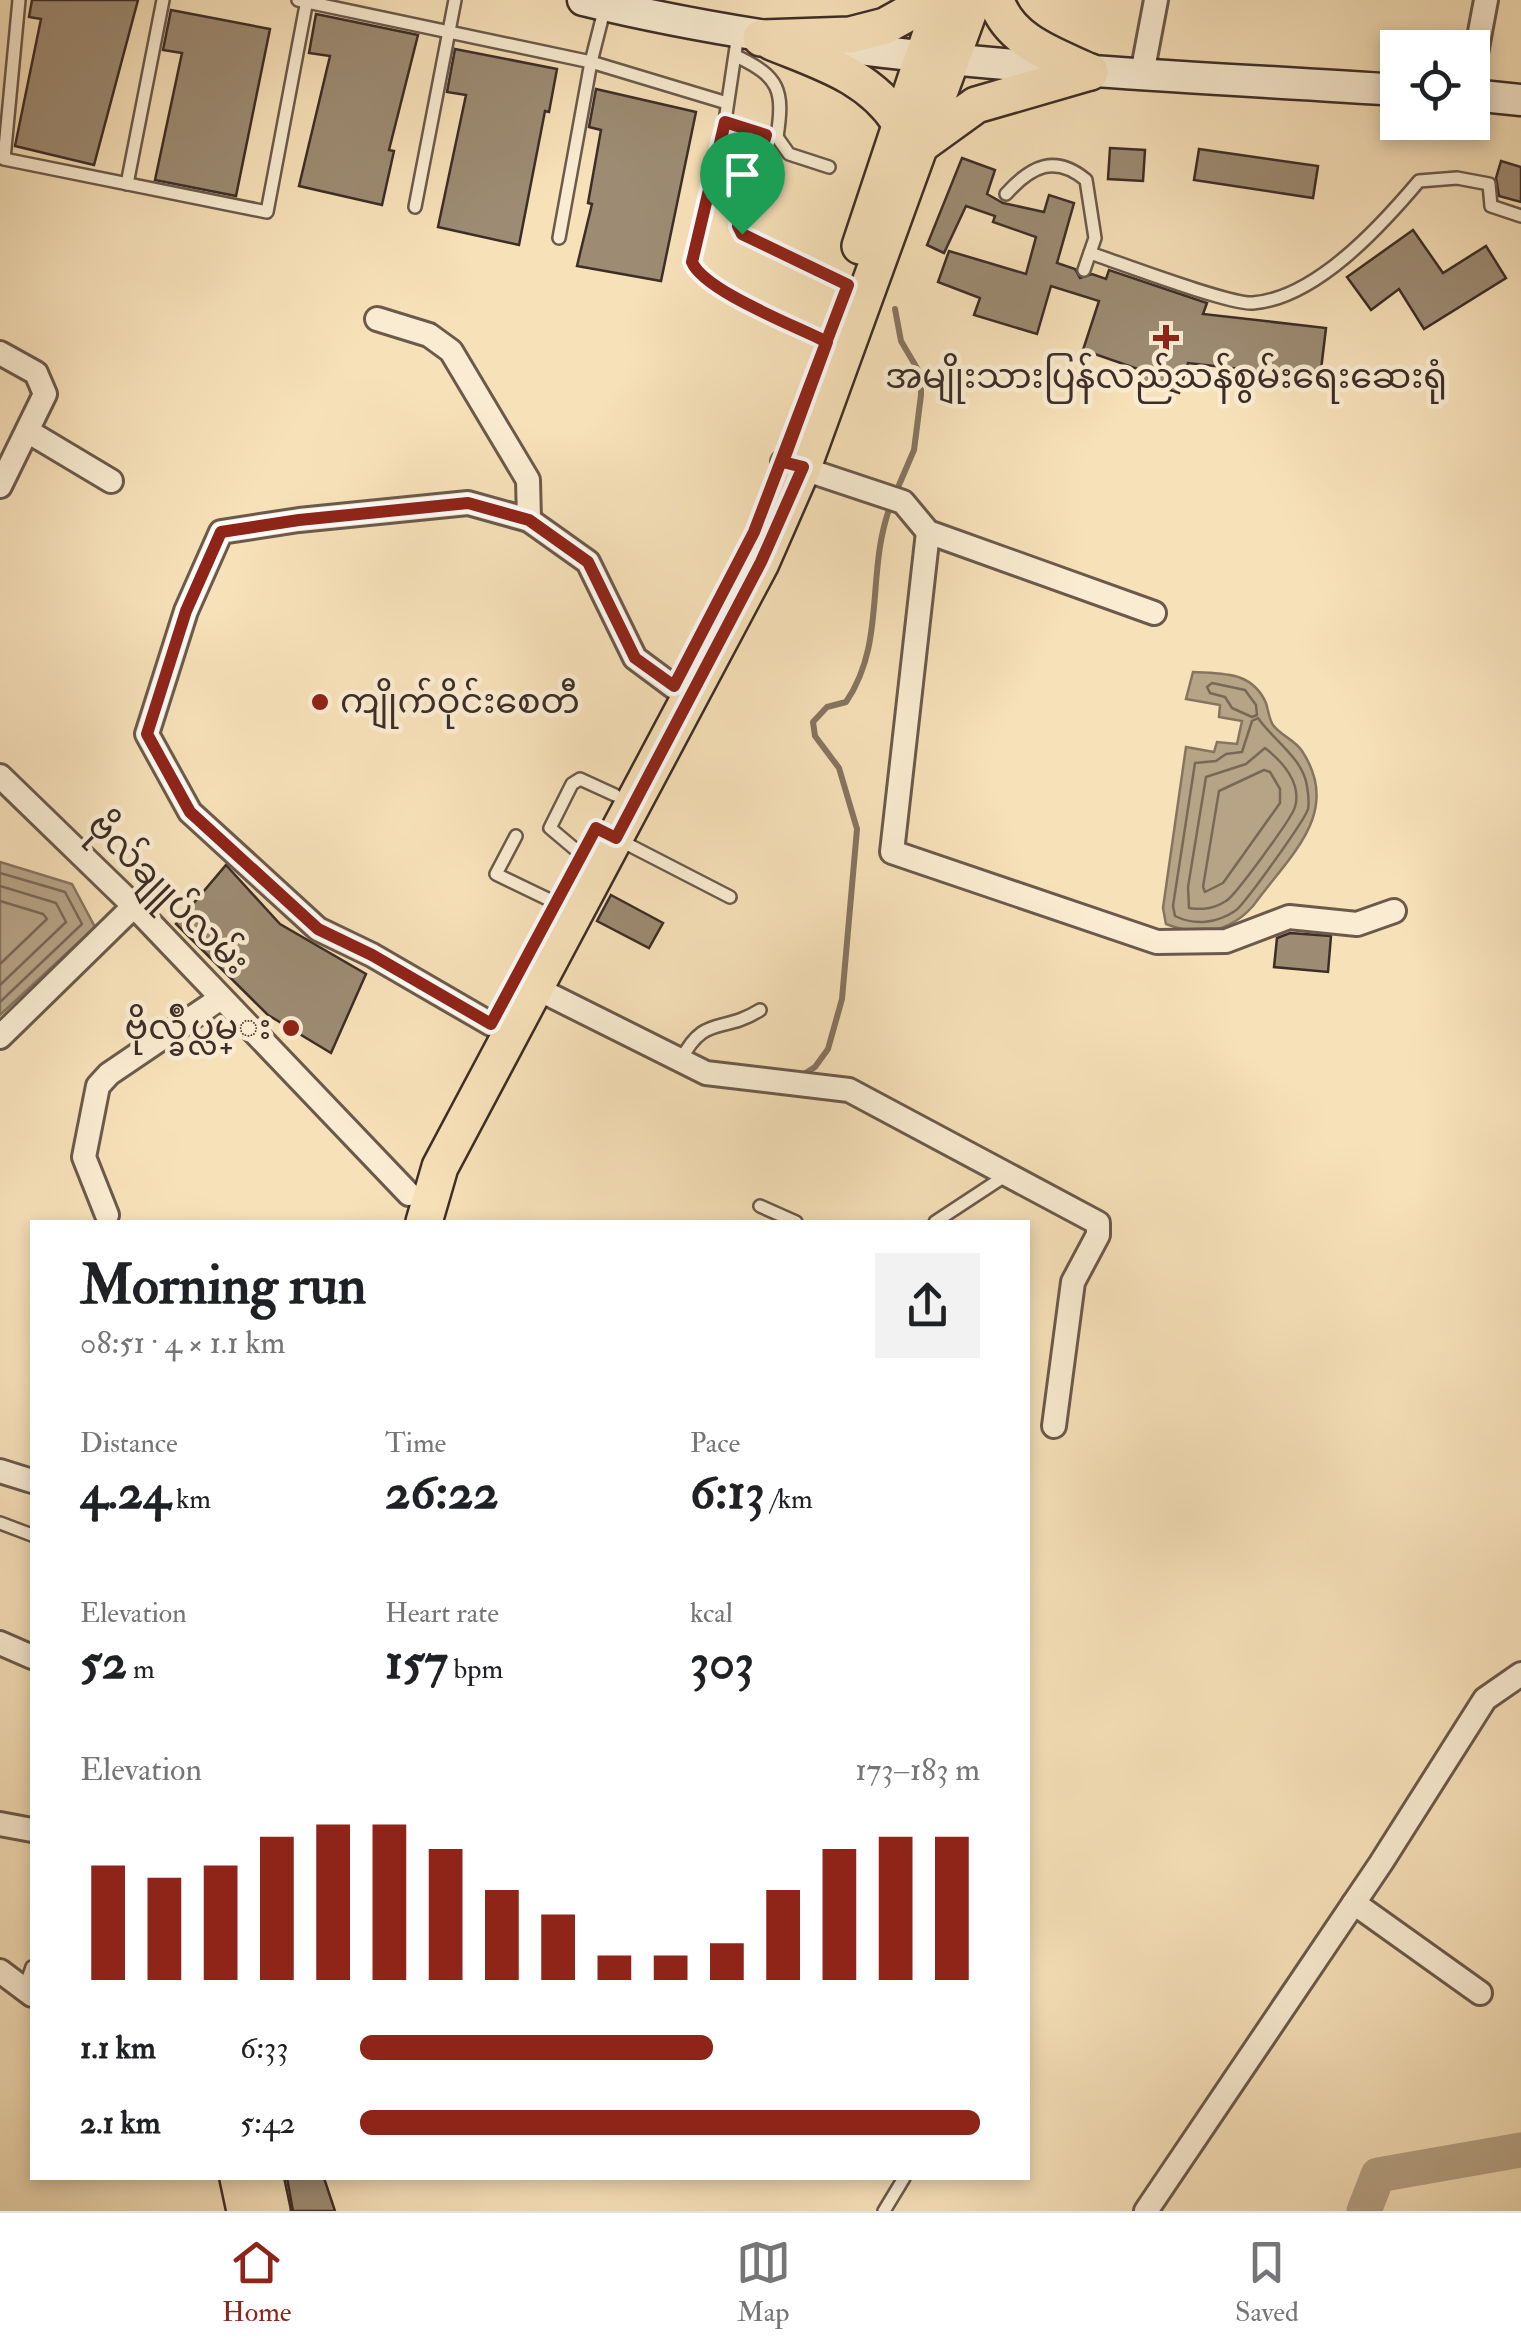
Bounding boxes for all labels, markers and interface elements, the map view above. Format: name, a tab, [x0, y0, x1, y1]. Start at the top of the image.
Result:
map controls	[1380, 30, 1490, 140]
button: locate	[1380, 30, 1490, 140]
pin	[700, 132, 785, 235]
icon: arrive	[715, 147, 770, 202]
marker: အမျိုးသားပြန်လည်သန်စွမ်းရေးဆေးရုံ	[1153, 325, 1179, 351]
place label: အမျိုးသားပြန်လည်သန်စွမ်းရေးဆေးရုံ	[885, 352, 1447, 405]
place label: ကျိုက်ဝိုင်းစေတီ	[340, 677, 580, 730]
marker: ကျိုက်ဝိုင်းစေတီ	[309, 691, 331, 713]
street label: ဗိုလ်ချူပ်လမ်း	[74, 802, 260, 988]
place label: ဗိုလ္ခ်ဳပ္လမ္း	[125, 1003, 271, 1056]
marker: ဗိုလ္ခ်ဳပ္လမ္း	[280, 1017, 302, 1039]
text: Morning run	[80, 1251, 366, 1320]
button: share	[875, 1253, 980, 1358]
text: 08:51 · 4 × 1.1 km	[80, 1323, 285, 1363]
text: Distance	[80, 1426, 178, 1461]
text: Time	[385, 1426, 446, 1461]
text: Pace	[690, 1426, 740, 1461]
text: 4.24	[80, 1461, 170, 1524]
text: 26:22	[385, 1461, 499, 1524]
text: 6:13	[690, 1461, 765, 1524]
text: km	[170, 1482, 211, 1517]
text: /km	[765, 1482, 813, 1517]
text: Elevation	[80, 1596, 187, 1631]
text: Heart rate	[385, 1596, 499, 1631]
text: kcal	[690, 1596, 733, 1631]
text: 52	[80, 1631, 127, 1694]
text: 157	[385, 1631, 448, 1694]
text: 303	[690, 1631, 754, 1694]
text: m	[127, 1652, 155, 1687]
text: bpm	[448, 1652, 503, 1687]
text: Elevation	[80, 1750, 202, 1790]
text: 173–183 m	[855, 1750, 980, 1790]
text: 1.1 km	[80, 2028, 156, 2068]
text: 6:33	[240, 2028, 289, 2068]
text: 2.1 km	[80, 2103, 161, 2143]
text: 5:42	[240, 2103, 295, 2143]
tab: Home	[222, 2235, 291, 2330]
tab: Map	[736, 2235, 791, 2330]
tab: Saved	[1235, 2235, 1299, 2330]

